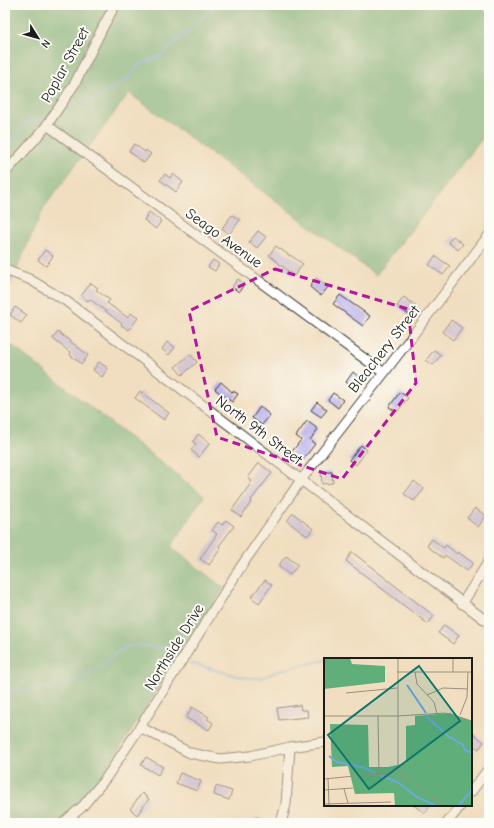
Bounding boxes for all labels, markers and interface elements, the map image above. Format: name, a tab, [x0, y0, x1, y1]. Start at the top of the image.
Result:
north arrow	[18, 18, 58, 58]
street label: Poplar Street	[37, 24, 93, 106]
text: N	[38, 37, 53, 50]
street label: Seago Avenue	[182, 204, 266, 272]
street label: Bleachery Street	[344, 301, 424, 396]
street label: North 9th Street	[212, 392, 306, 469]
street label: Northside Drive	[140, 600, 208, 694]
inset map	[324, 658, 472, 806]

